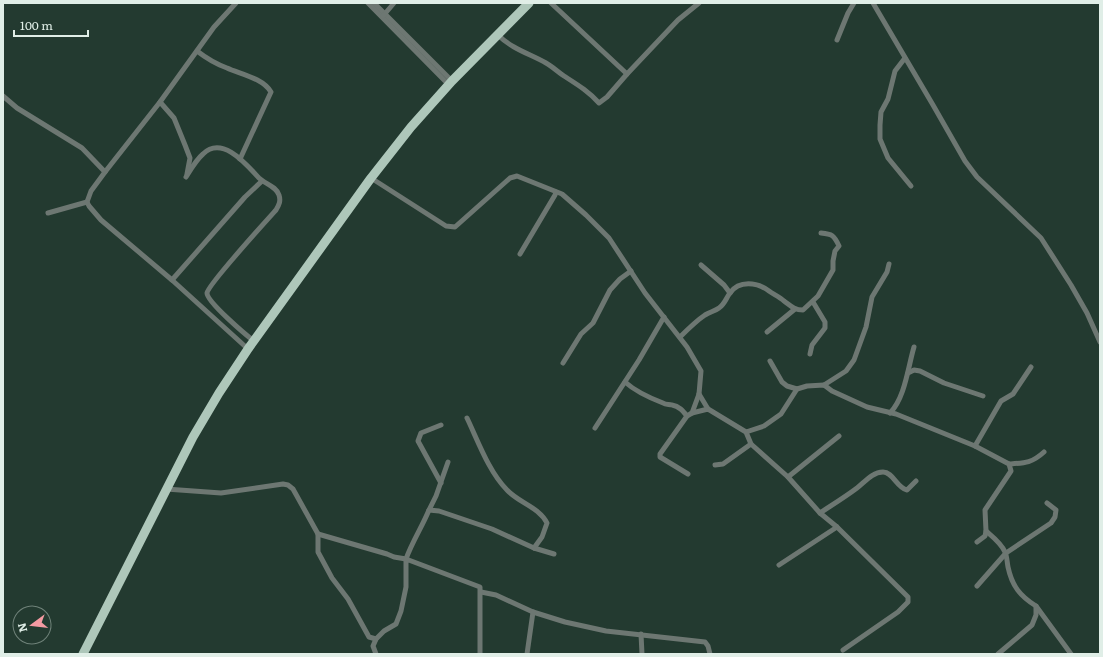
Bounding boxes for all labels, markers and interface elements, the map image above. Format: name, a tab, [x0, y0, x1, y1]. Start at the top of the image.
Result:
scale bar	[14, 12, 88, 38]
text: 100 m	[20, 16, 53, 34]
north arrow	[12, 605, 52, 645]
text: N	[12, 621, 30, 634]

